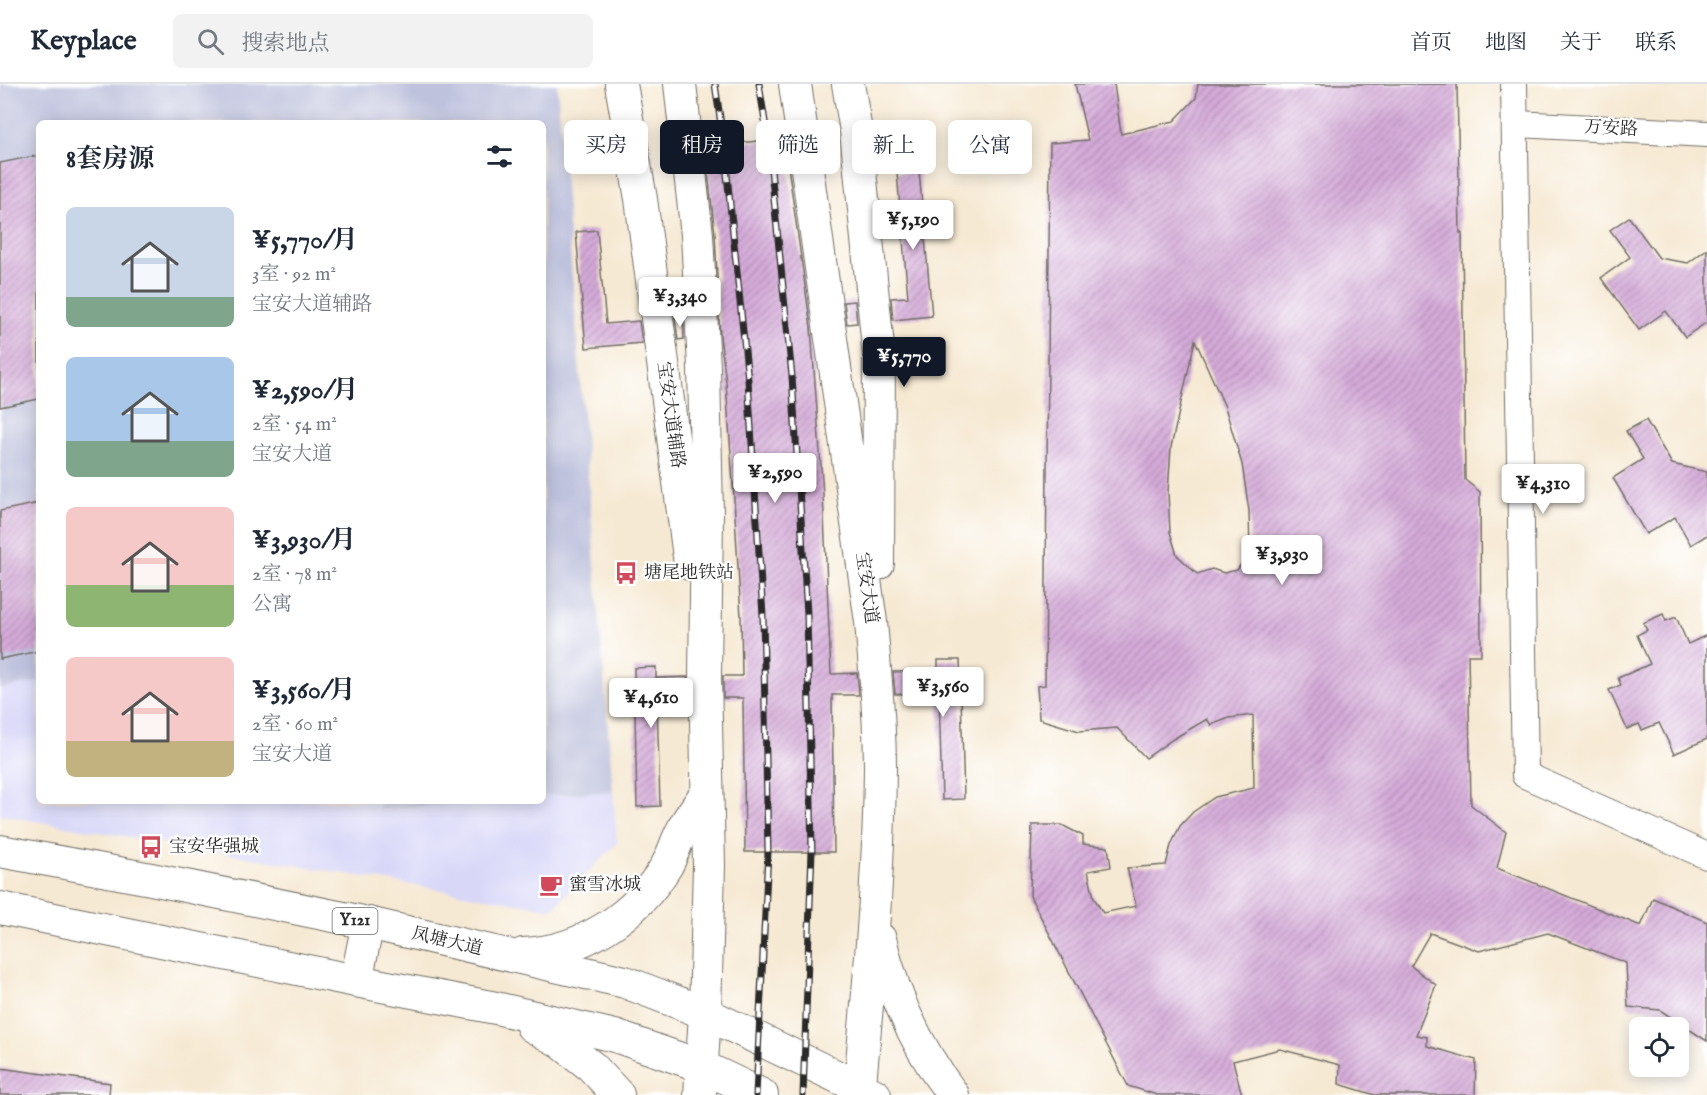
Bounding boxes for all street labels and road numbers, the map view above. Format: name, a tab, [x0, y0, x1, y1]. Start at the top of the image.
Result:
street label: 万安路	[1583, 116, 1639, 142]
street label: 宝安大道辅路	[651, 360, 689, 470]
street label: 宝安大道	[850, 551, 882, 625]
road number: Y121	[332, 908, 378, 934]
street label: 凤塘大道	[409, 923, 485, 961]

